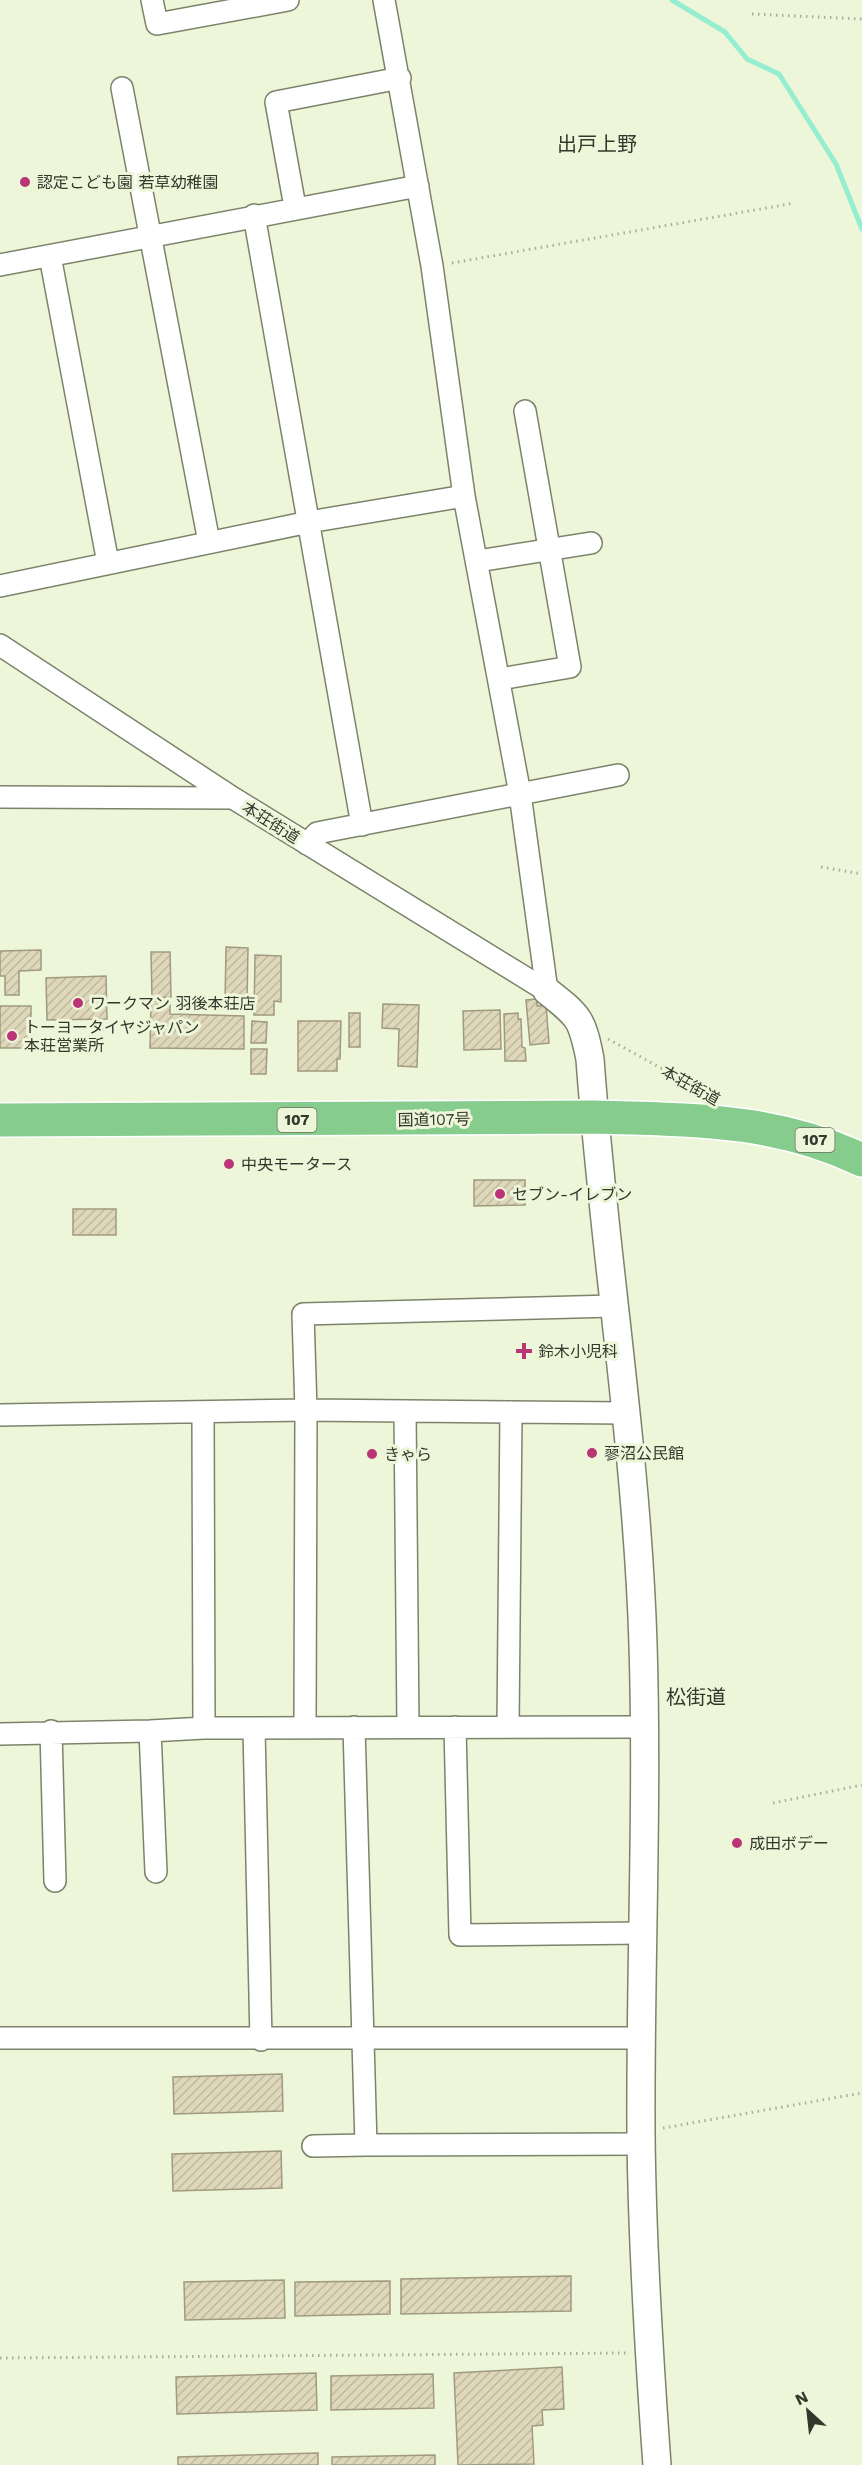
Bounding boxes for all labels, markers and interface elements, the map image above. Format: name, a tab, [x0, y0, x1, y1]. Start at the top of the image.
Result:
district label: 出戸上野	[557, 132, 637, 156]
place label: 認定こども園 若草幼稚園	[37, 173, 218, 192]
marker: 認定こども園 若草幼稚園	[18, 175, 32, 189]
street label: 本荘街道	[239, 797, 303, 847]
place label: ワークマン 羽後本荘店	[90, 994, 255, 1013]
marker: ワークマン 羽後本荘店	[71, 996, 85, 1010]
place label: トーヨータイヤジャパン 本荘営業所	[24, 1018, 200, 1055]
marker: トーヨータイヤジャパン 本荘営業所	[5, 1029, 19, 1043]
street label: 本荘街道	[658, 1062, 723, 1109]
road number: 107	[278, 1108, 316, 1132]
street label: 国道107号	[397, 1109, 471, 1130]
road number: 107	[796, 1128, 834, 1152]
place label: 中央モータース	[241, 1155, 352, 1174]
marker: 中央モータース	[222, 1157, 236, 1171]
place label: セブン-イレブン	[512, 1185, 632, 1204]
marker: セブン-イレブン	[493, 1187, 507, 1201]
marker: 鈴木小児科	[515, 1342, 533, 1360]
place label: 鈴木小児科	[538, 1342, 618, 1361]
place label: 蓼沼公民館	[604, 1444, 684, 1463]
place label: きゃら	[384, 1445, 432, 1464]
marker: 蓼沼公民館	[585, 1446, 599, 1460]
marker: きゃら	[365, 1447, 379, 1461]
district label: 松街道	[666, 1685, 726, 1709]
place label: 成田ボデー	[749, 1834, 829, 1853]
marker: 成田ボデー	[730, 1836, 744, 1850]
north arrow	[778, 2381, 838, 2441]
text: N	[792, 2387, 811, 2409]

